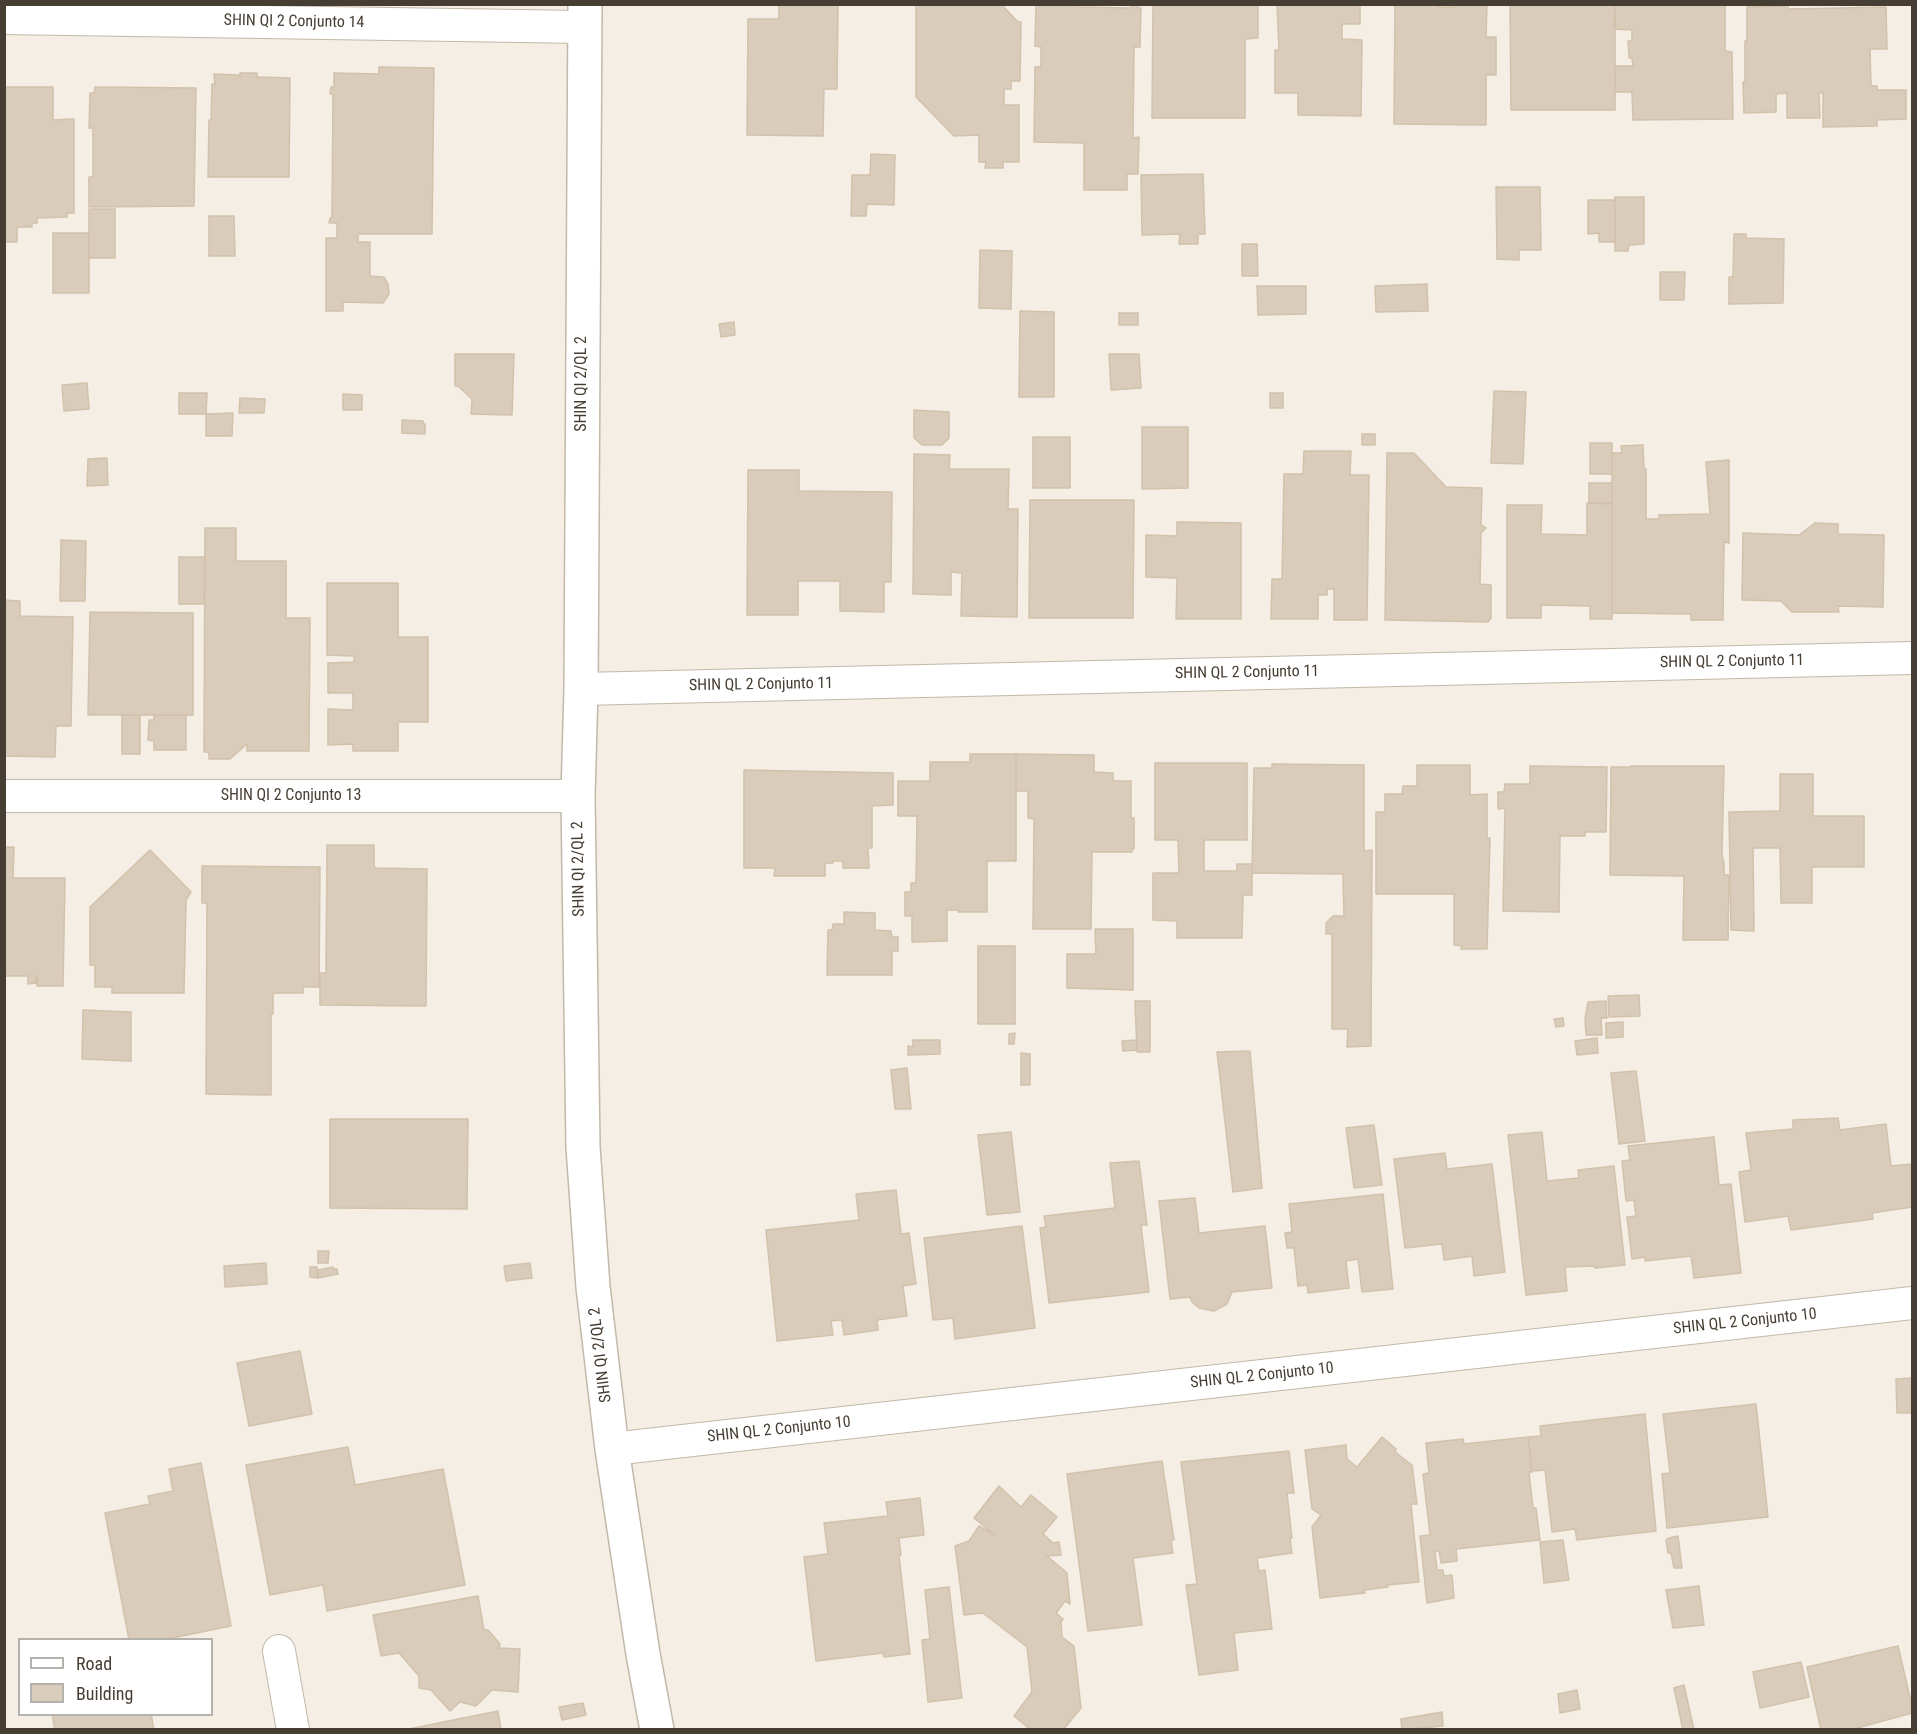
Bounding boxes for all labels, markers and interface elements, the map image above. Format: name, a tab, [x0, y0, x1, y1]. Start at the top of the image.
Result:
street label: SHIN QI 2 Conjunto 14	[224, 11, 364, 33]
street label: SHIN QI 2/QL 2	[572, 336, 592, 432]
street label: SHIN QL 2 Conjunto 11	[1660, 651, 1804, 673]
street label: SHIN QL 2 Conjunto 11	[1175, 662, 1319, 684]
street label: SHIN QL 2 Conjunto 11	[689, 674, 833, 696]
street label: SHIN QI 2 Conjunto 13	[221, 786, 361, 806]
street label: SHIN QI 2/QL 2	[569, 821, 589, 917]
street label: SHIN QL 2 Conjunto 10	[1672, 1305, 1818, 1339]
street label: SHIN QI 2/QL 2	[586, 1306, 616, 1404]
street label: SHIN QL 2 Conjunto 10	[1189, 1359, 1335, 1393]
street label: SHIN QL 2 Conjunto 10	[706, 1413, 852, 1447]
legend	[18, 1638, 213, 1716]
text: Road	[76, 1653, 112, 1674]
text: Building	[76, 1683, 133, 1704]

